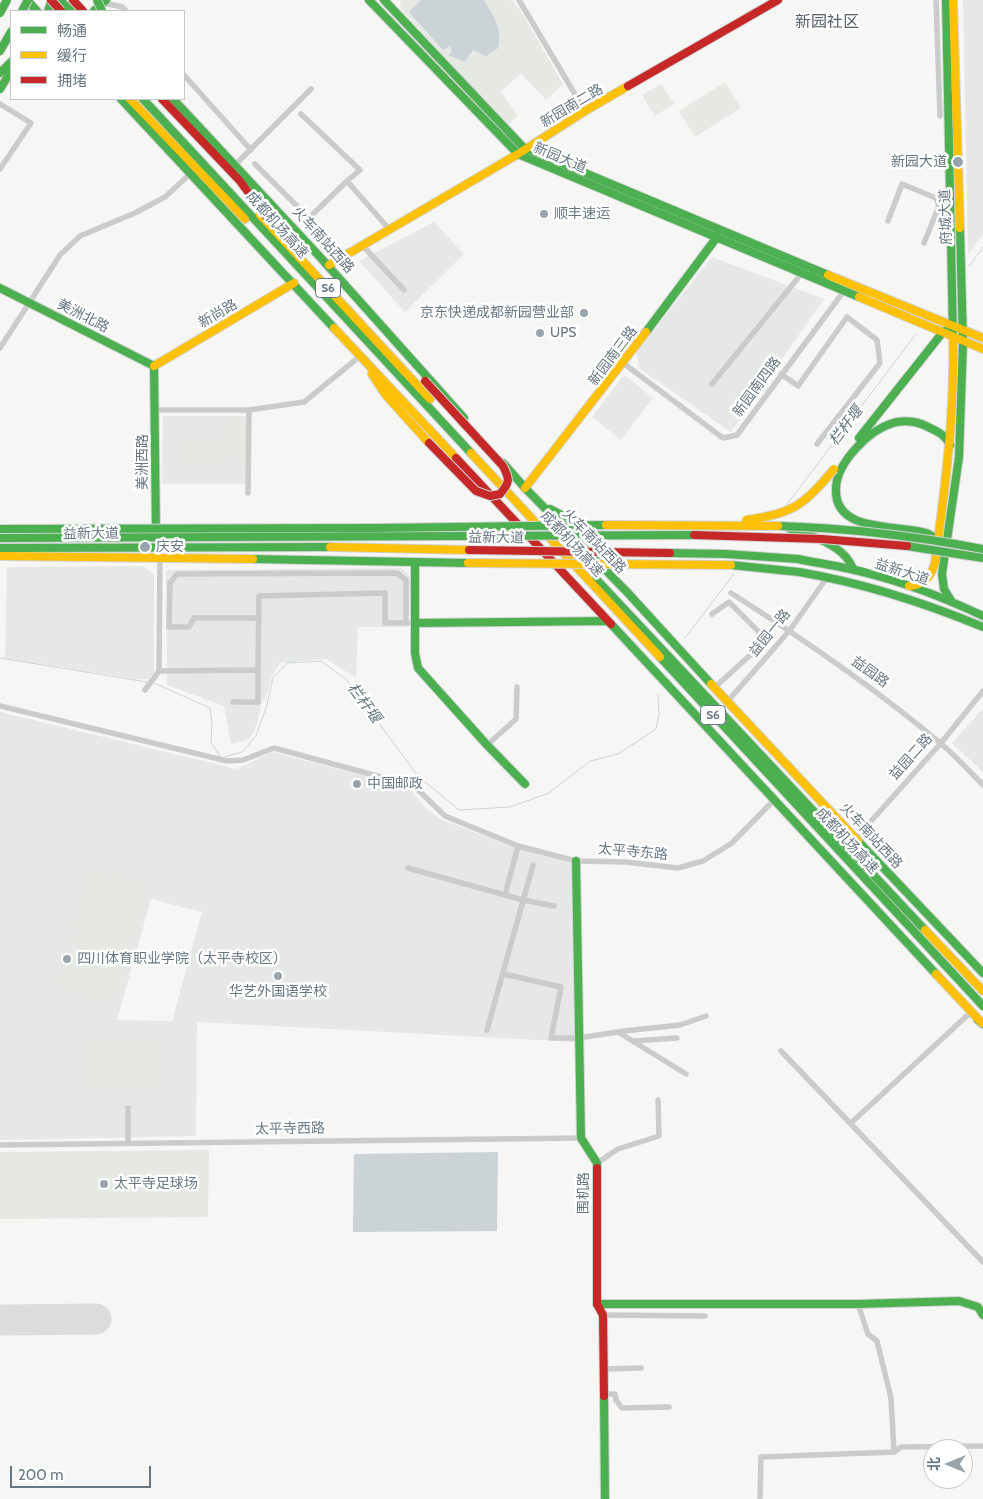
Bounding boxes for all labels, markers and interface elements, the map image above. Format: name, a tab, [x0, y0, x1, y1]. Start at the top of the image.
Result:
legend	[10, 10, 185, 100]
district label: 新园社区	[795, 12, 859, 32]
text: 畅通	[57, 22, 87, 40]
text: 缓行	[57, 47, 87, 65]
text: 拥堵	[57, 72, 87, 90]
street label: 新园南二路	[538, 81, 606, 131]
street label: 新园大道	[531, 139, 589, 177]
place label: 新园大道	[891, 154, 947, 170]
marker: 新园大道	[951, 155, 965, 169]
street label: 成都机场高速	[243, 188, 311, 262]
street label: 府城大道	[937, 189, 955, 245]
street label: 火车南站西路	[289, 203, 357, 277]
place label: 顺丰速运	[554, 206, 610, 222]
marker: 顺丰速运	[538, 208, 550, 220]
road number: S6	[316, 278, 340, 298]
street label: 美洲北路	[54, 296, 112, 336]
street label: 新尚路	[196, 296, 240, 332]
place label: 京东快递成都新园营业部	[420, 305, 574, 321]
marker: 京东快递成都新园营业部	[578, 307, 590, 319]
street label: 新园南三路	[585, 323, 641, 389]
place label: UPS	[550, 325, 576, 341]
marker: UPS	[534, 327, 546, 339]
street label: 新园南四路	[730, 354, 784, 420]
water label: 栏杆堰	[825, 403, 867, 449]
street label: 美洲西路	[135, 434, 151, 490]
street label: 火车南站西路	[559, 505, 629, 577]
street label: 成都机场高速	[537, 508, 607, 580]
street label: 益新大道	[63, 525, 119, 543]
street label: 益新大道	[468, 529, 524, 547]
place label: 庆安	[156, 539, 184, 555]
marker: 庆安	[138, 540, 152, 554]
street label: 益新大道	[873, 555, 931, 589]
street label: 益园一路	[746, 606, 794, 660]
street label: 益园路	[848, 653, 892, 691]
water label: 栏杆堰	[343, 680, 385, 726]
road number: S6	[700, 706, 726, 724]
street label: 益园二路	[886, 731, 936, 783]
place label: 中国邮政	[367, 776, 423, 792]
marker: 中国邮政	[351, 778, 363, 790]
street label: 火车南站西路	[836, 800, 906, 872]
street label: 成都机场高速	[812, 805, 882, 877]
street label: 太平寺东路	[597, 841, 669, 863]
place label: 四川体育职业学院（太平寺校区）	[77, 951, 287, 967]
marker: 四川体育职业学院（太平寺校区）	[61, 953, 73, 965]
marker: 华艺外国语学校	[272, 970, 284, 982]
place label: 华艺外国语学校	[229, 984, 327, 1000]
street label: 太平寺西路	[255, 1120, 325, 1138]
street label: 围机路	[576, 1172, 592, 1214]
place label: 太平寺足球场	[114, 1176, 198, 1192]
marker: 太平寺足球场	[98, 1178, 110, 1190]
north arrow	[923, 1439, 973, 1489]
scale bar	[12, 1456, 154, 1488]
text: 北	[925, 1457, 943, 1471]
text: 200 m	[18, 1466, 63, 1484]

